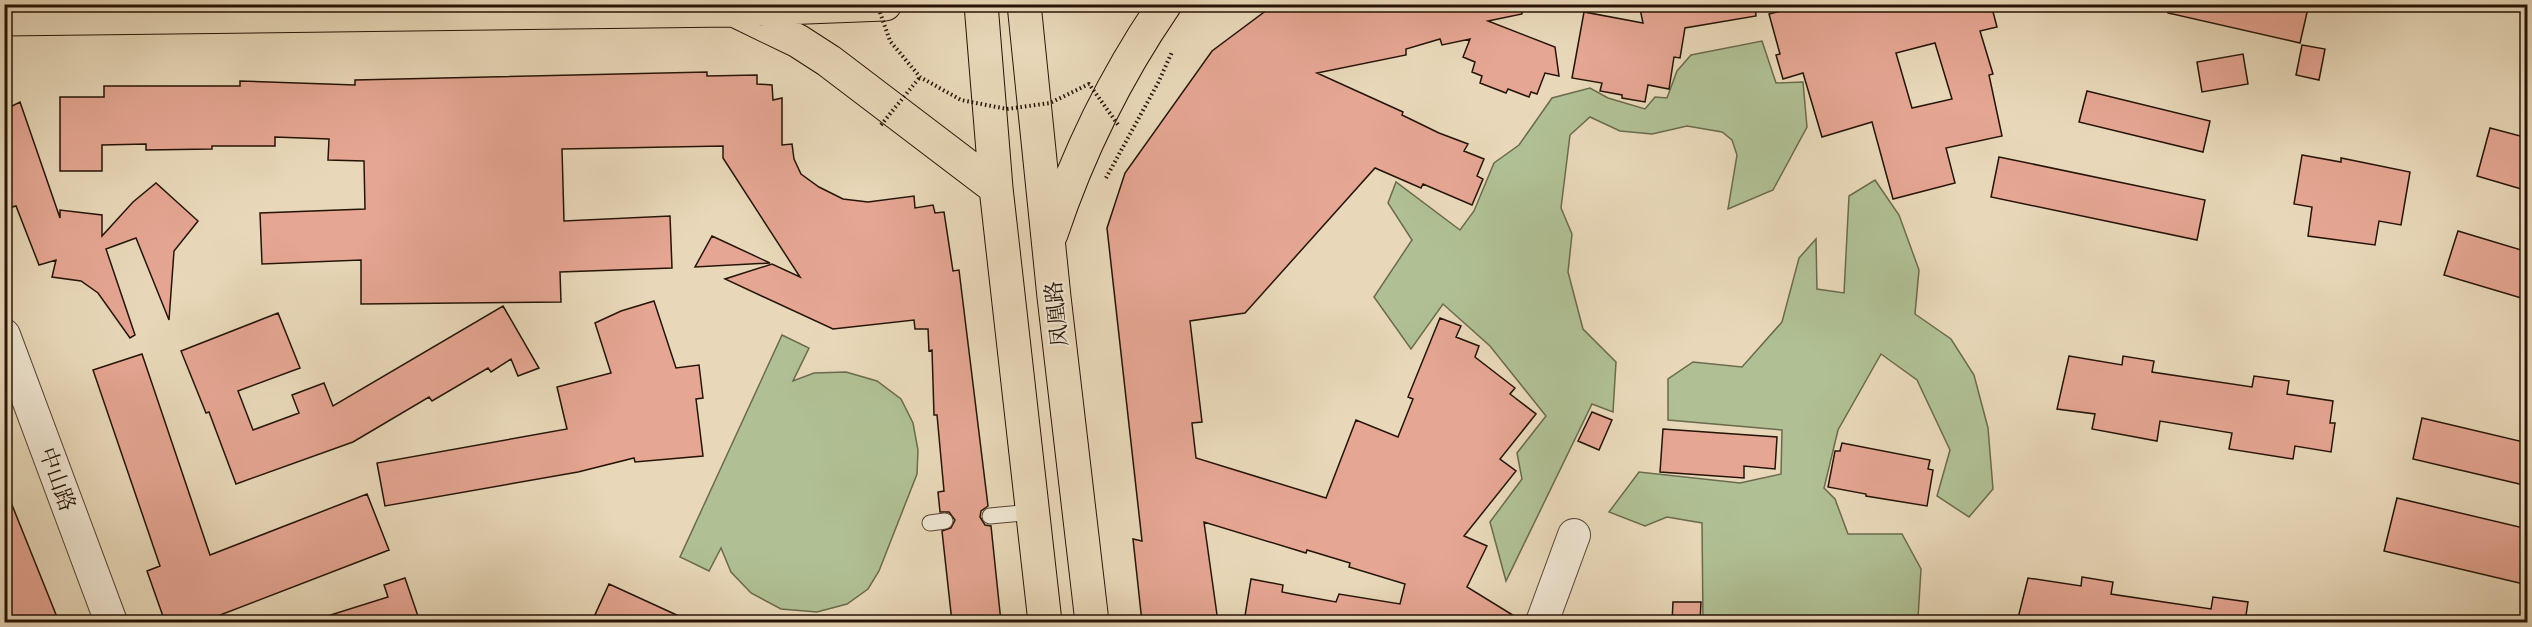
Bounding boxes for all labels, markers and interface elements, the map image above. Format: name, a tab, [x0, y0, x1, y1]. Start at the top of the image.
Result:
street label: 凤凰路	[1040, 280, 1074, 348]
street label: 中山路	[33, 444, 82, 515]

